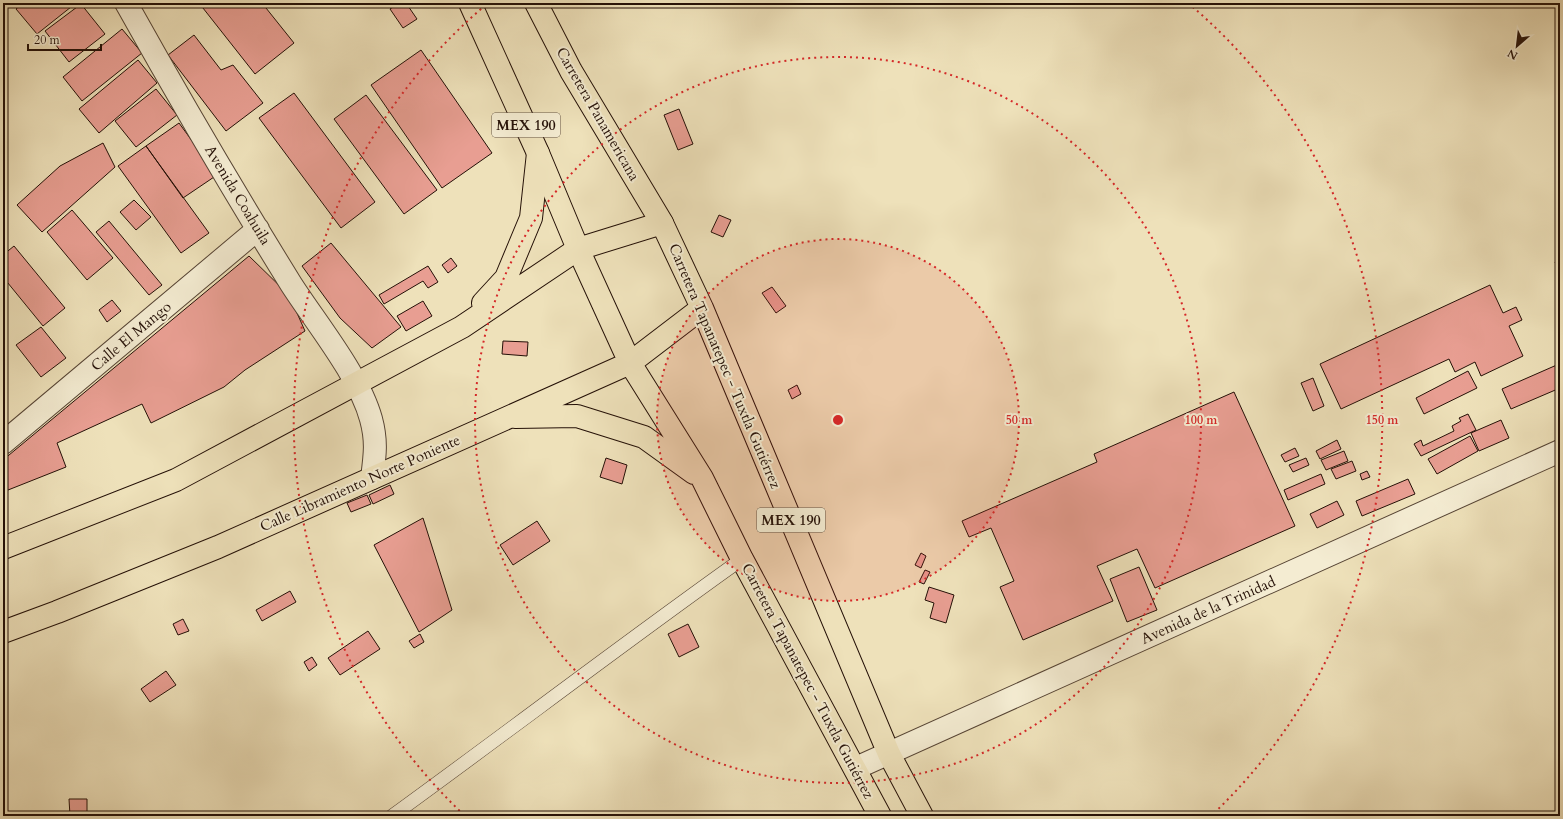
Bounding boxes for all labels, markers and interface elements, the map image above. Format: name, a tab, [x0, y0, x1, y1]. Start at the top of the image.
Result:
scale bar	[28, 26, 101, 52]
north arrow	[1497, 26, 1537, 66]
text: 20 m	[34, 32, 61, 48]
street label: Carretera Panamericana	[552, 44, 645, 185]
text: N	[1504, 45, 1520, 63]
road number: MEX 190	[492, 113, 560, 137]
street label: Avenida Coahuila	[200, 141, 276, 249]
street label: Carretera Tapanatepec - Tuxtla Gutiérrez	[664, 240, 786, 492]
street label: Calle El Mango	[87, 296, 175, 376]
text: 50 m	[1006, 412, 1033, 428]
text: 100 m	[1185, 412, 1218, 428]
text: 150 m	[1366, 412, 1399, 428]
centre of rings	[831, 413, 845, 427]
street label: Calle Libramiento Norte Poniente	[257, 430, 464, 536]
road number: MEX 190	[757, 508, 825, 532]
street label: Carretera Tapanatepec - Tuxtla Gutiérrez	[737, 560, 879, 803]
street label: Avenida de la Trinidad	[1138, 571, 1278, 649]

